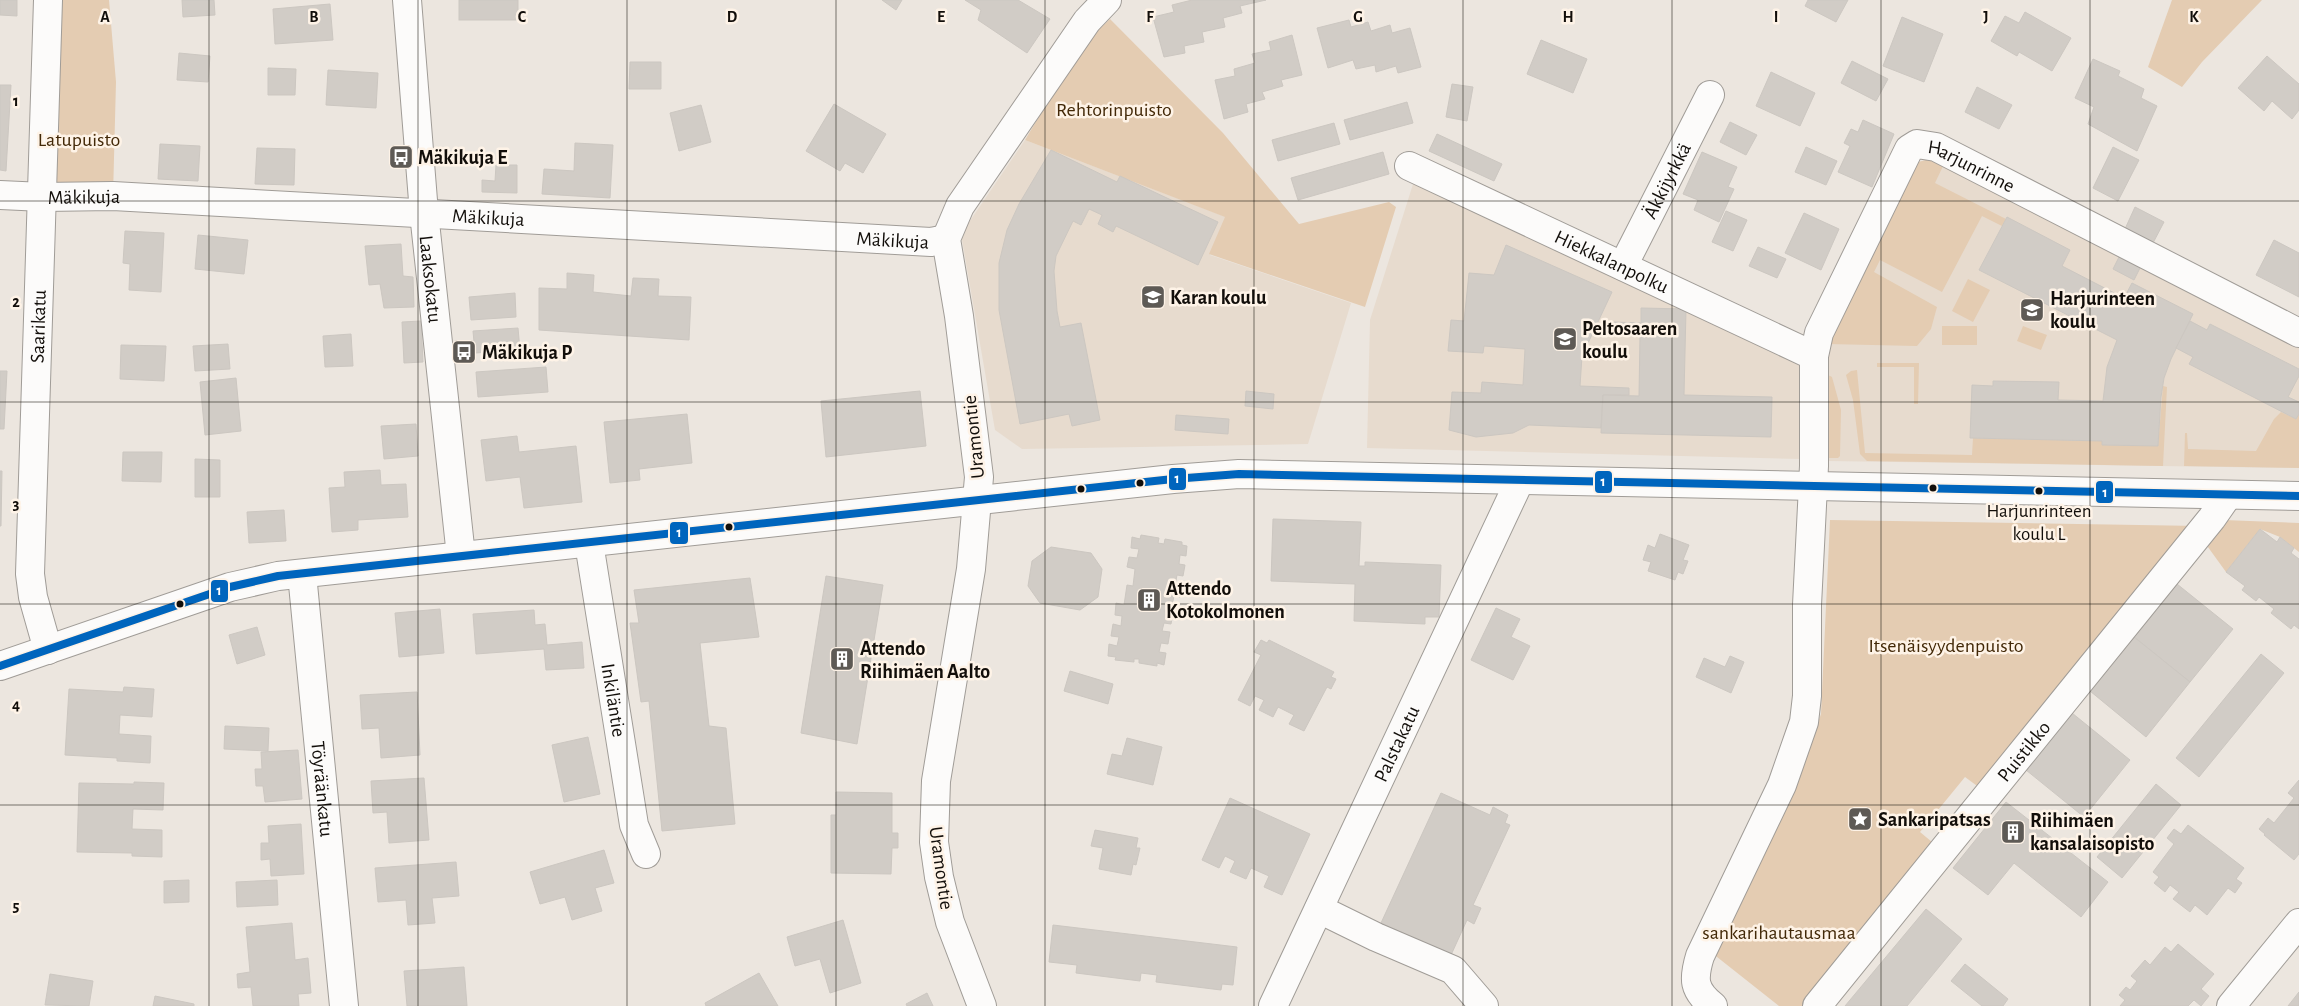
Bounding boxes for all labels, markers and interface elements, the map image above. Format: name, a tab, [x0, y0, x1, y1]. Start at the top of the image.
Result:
text: A	[100, 9, 110, 25]
text: B	[309, 9, 319, 25]
text: C	[518, 9, 527, 25]
text: D	[727, 9, 738, 25]
text: E	[937, 9, 945, 25]
text: F	[1146, 9, 1154, 25]
text: G	[1353, 9, 1363, 25]
text: H	[1562, 9, 1574, 25]
text: I	[1774, 9, 1778, 25]
text: J	[1983, 9, 1989, 25]
text: K	[2189, 9, 2199, 25]
text: 1	[13, 93, 19, 109]
park label: Rehtorinpuisto	[1056, 100, 1172, 120]
park label: Latupuisto	[38, 130, 120, 150]
street label: Harjunrinne	[1926, 137, 2018, 197]
street label: Äkkijyrkkä	[1640, 140, 1695, 222]
bus stop icon: Mäkikuja E	[388, 144, 414, 170]
place label: Mäkikuja E	[418, 148, 507, 168]
street label: Mäkikuja	[47, 187, 121, 208]
street label: Mäkikuja	[451, 206, 525, 230]
street label: Hiekkalanpolku	[1551, 227, 1672, 297]
street label: Mäkikuja	[856, 229, 930, 253]
street label: Laaksokatu	[415, 234, 445, 324]
school or university icon: Karan koulu	[1140, 284, 1166, 310]
place label: Karan koulu	[1170, 288, 1267, 308]
place label: Harjurinteen koulu	[2050, 289, 2155, 332]
street label: Saarikatu	[28, 290, 50, 363]
text: 2	[12, 294, 20, 310]
school or university icon: Harjurinteen koulu	[2019, 297, 2045, 323]
place label: Peltosaaren koulu	[1582, 319, 1677, 362]
school or university icon: Peltosaaren koulu	[1552, 326, 1578, 352]
bus stop icon: Mäkikuja P	[451, 339, 477, 365]
place label: Mäkikuja P	[482, 343, 572, 363]
street label: Uramontie	[960, 394, 988, 480]
line badge: 1	[1168, 467, 1187, 491]
line badge: 1	[1594, 470, 1613, 494]
text: 1	[1174, 472, 1180, 486]
text: 1	[1600, 475, 1606, 489]
unlabelled marker	[1135, 478, 1145, 488]
line badge: 1	[2095, 480, 2114, 504]
unlabelled marker	[1928, 483, 1938, 493]
unlabelled marker	[1076, 484, 1086, 494]
marker: Harjunrinteen koulu L	[2034, 486, 2044, 496]
text: 1	[2102, 486, 2108, 500]
text: 3	[13, 496, 20, 512]
place label: Harjunrinteen koulu L	[1986, 502, 2092, 544]
line badge: 1	[669, 521, 689, 545]
unlabelled marker	[724, 522, 734, 532]
text: 1	[676, 526, 682, 540]
line badge: 1	[210, 579, 229, 603]
place label: Attendo Kotokolmonen	[1166, 579, 1285, 622]
text: 1	[216, 584, 222, 598]
building icon: Attendo Kotokolmonen	[1136, 587, 1162, 613]
unlabelled marker	[175, 599, 185, 609]
park label: Itsenäisyydenpuisto	[1868, 636, 2024, 656]
place label: Attendo Riihimäen Aalto	[860, 639, 990, 682]
building icon: Attendo Riihimäen Aalto	[829, 646, 855, 672]
street label: Inkiläntie	[597, 662, 629, 738]
text: 4	[12, 697, 20, 713]
street label: Palstakatu	[1371, 703, 1424, 785]
street label: Puistikko	[1994, 718, 2054, 786]
street label: Töyräänkatu	[307, 740, 337, 838]
place icon: Sankaripatsas	[1847, 806, 1873, 832]
place label: Sankaripatsas	[1878, 810, 1991, 830]
place label: Riihimäen kansalaisopisto	[2030, 811, 2155, 854]
building icon: Riihimäen kansalaisopisto	[2000, 819, 2026, 845]
street label: Uramontie	[925, 825, 957, 911]
text: 5	[13, 898, 20, 914]
park label: sankarihautausmaa	[1702, 923, 1856, 943]

